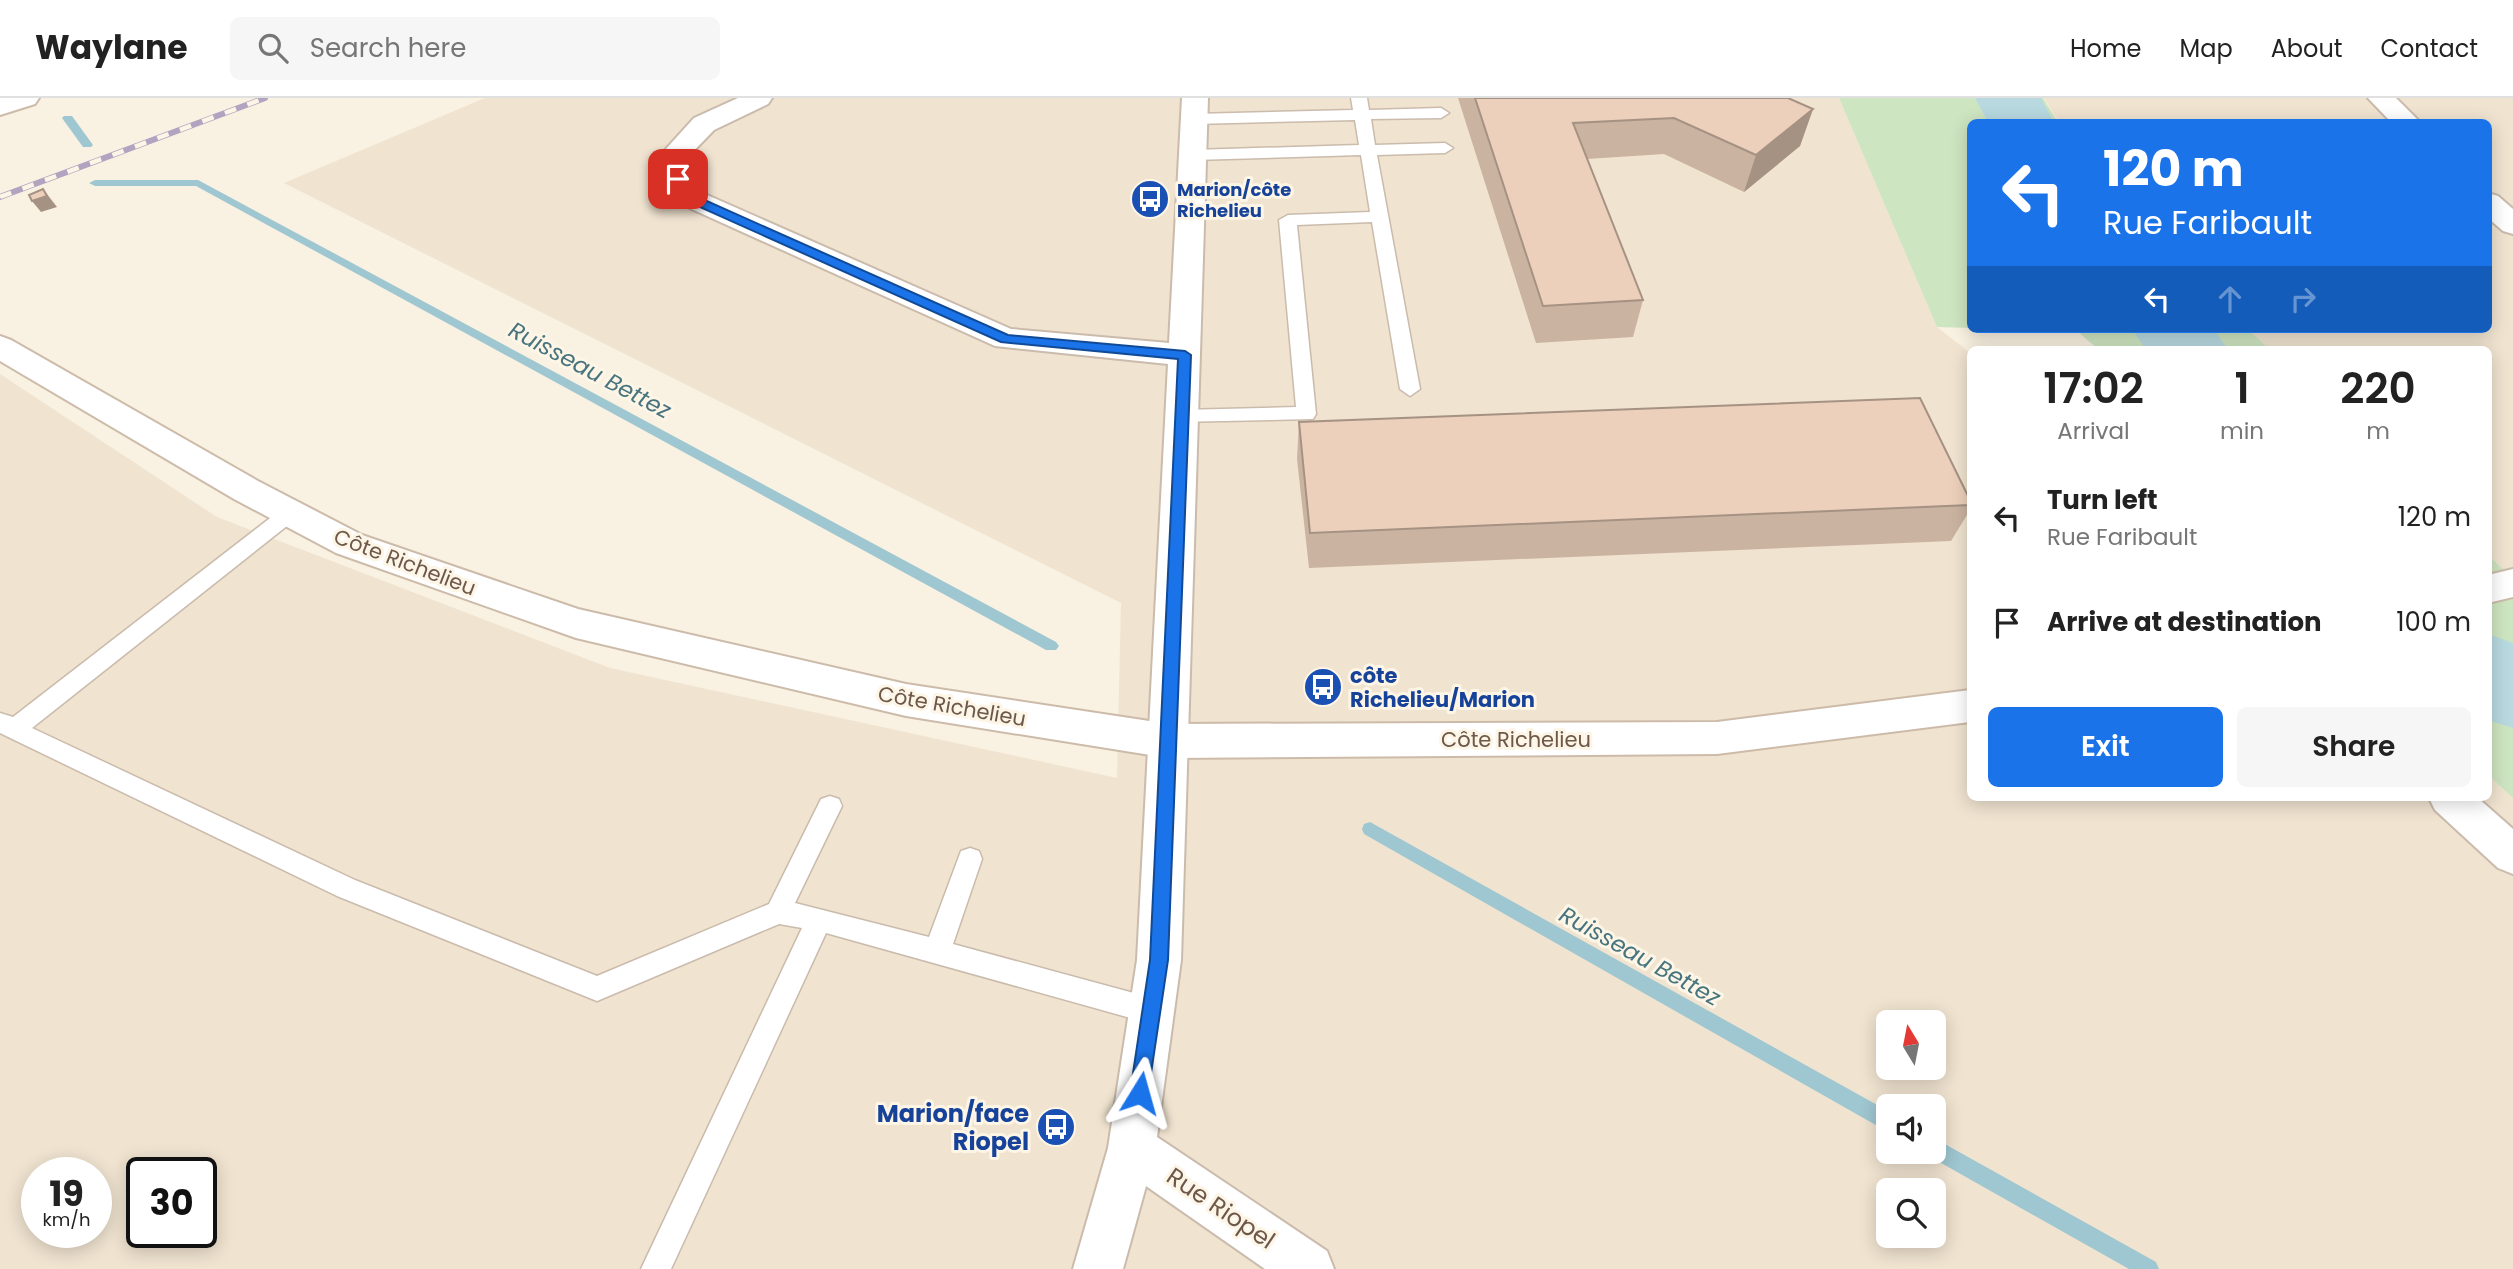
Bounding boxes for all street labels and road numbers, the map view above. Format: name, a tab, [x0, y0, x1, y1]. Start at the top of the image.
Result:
street label: Côte Richelieu	[330, 522, 480, 602]
street label: Côte Richelieu	[876, 679, 1028, 733]
street label: Côte Richelieu	[1441, 725, 1591, 754]
street label: Rue Riopel	[1160, 1160, 1282, 1256]

